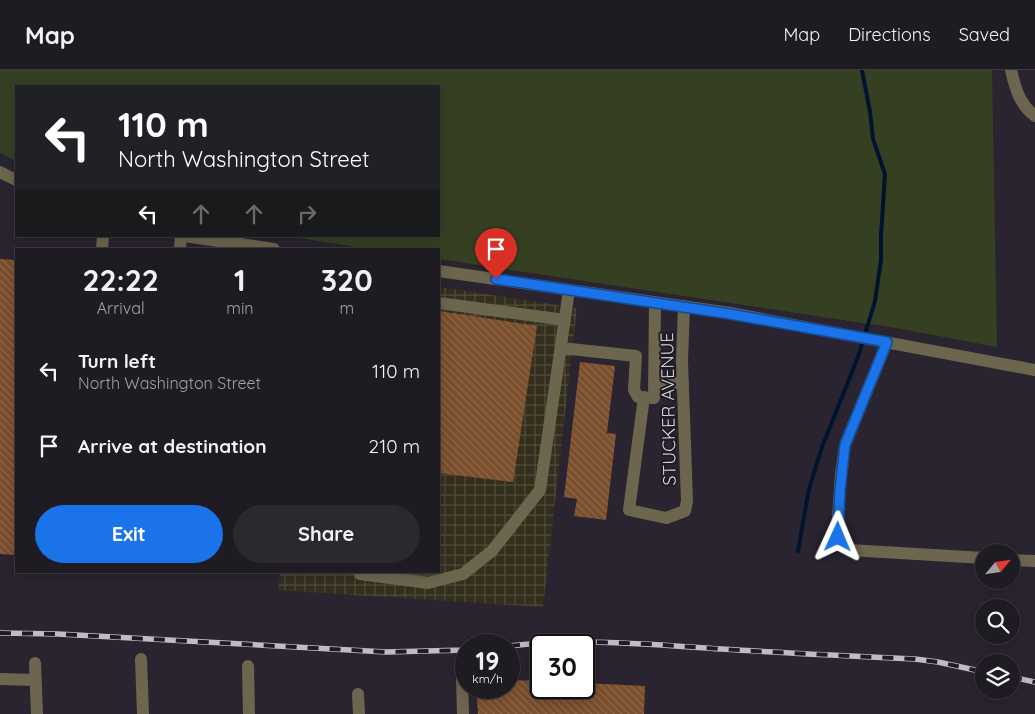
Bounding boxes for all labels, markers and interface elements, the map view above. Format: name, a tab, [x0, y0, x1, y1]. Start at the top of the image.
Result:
text: Map	[25, 20, 75, 50]
text: Map	[783, 23, 820, 46]
text: Directions	[848, 23, 931, 46]
text: Saved	[959, 23, 1010, 46]
text: 110 m	[118, 102, 209, 146]
icon: left	[35, 105, 100, 170]
text: North Washington Street	[118, 145, 370, 173]
icon: left	[134, 200, 162, 228]
icon: ahead	[187, 200, 215, 228]
icon: ahead	[240, 200, 268, 228]
icon: right	[293, 200, 321, 228]
pin	[475, 228, 517, 279]
icon: arrive	[482, 235, 510, 263]
text: 22:22	[82, 261, 159, 299]
text: 1	[234, 261, 246, 299]
text: 320	[321, 261, 373, 299]
text: Arrival	[97, 298, 145, 318]
text: min	[226, 298, 254, 318]
text: m	[339, 298, 354, 318]
street label: STUCKER AVENUE	[655, 332, 681, 486]
text: Turn left	[78, 349, 156, 373]
icon: left	[35, 357, 63, 385]
text: 110 m	[372, 359, 420, 383]
text: North Washington Street	[78, 373, 261, 393]
icon: arrive	[35, 432, 63, 460]
text: Arrive at destination	[78, 434, 267, 458]
text: 210 m	[369, 434, 420, 458]
button: Exit	[35, 505, 223, 563]
button: Share	[233, 505, 420, 563]
position arrow	[811, 510, 863, 562]
north arrow	[975, 544, 1020, 589]
map controls	[975, 544, 1020, 699]
button: search	[975, 599, 1020, 644]
speed limit sign: 30	[530, 634, 595, 699]
text: 19	[476, 645, 499, 676]
button: layers	[975, 654, 1020, 699]
text: km/h	[472, 671, 503, 686]

